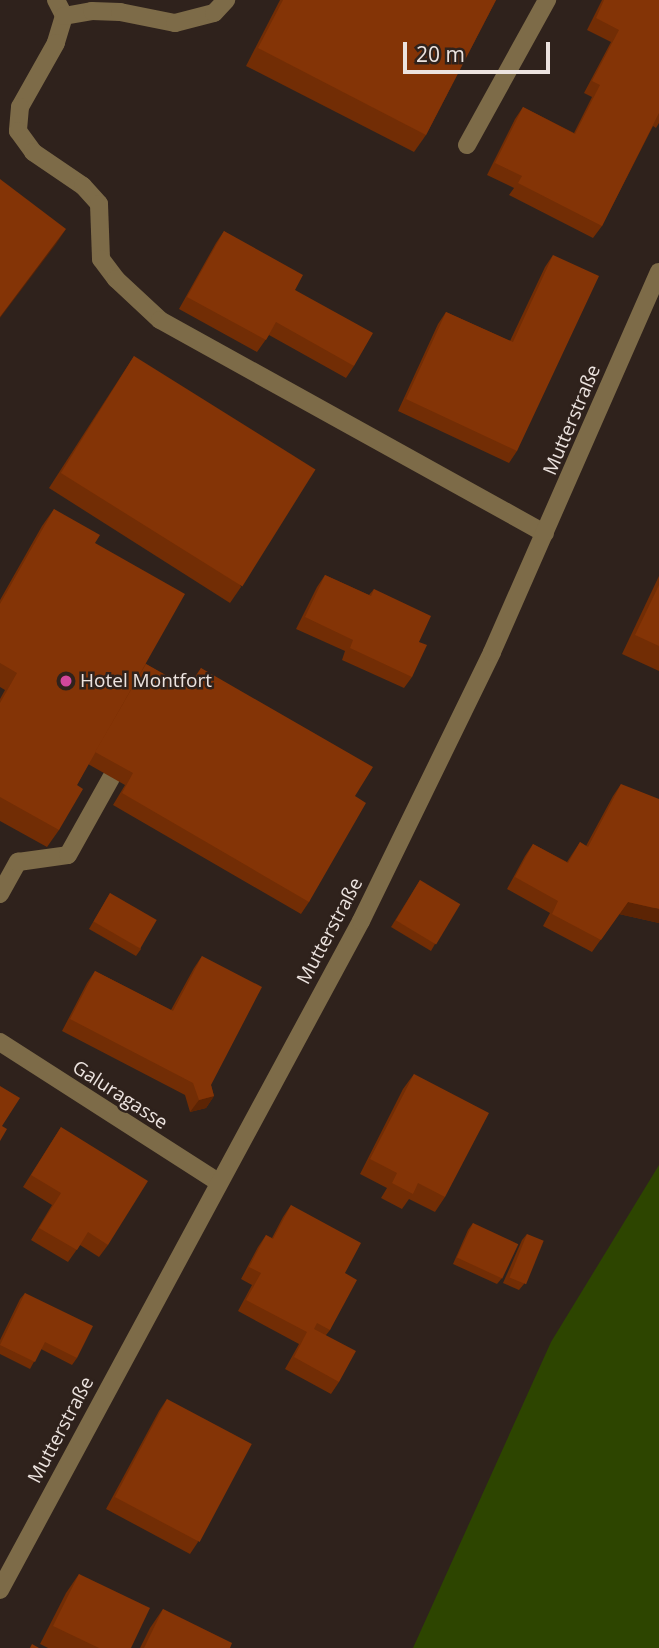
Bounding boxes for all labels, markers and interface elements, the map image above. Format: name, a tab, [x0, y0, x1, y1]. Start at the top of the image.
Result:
scale bar	[407, 28, 554, 72]
text: 20 m	[416, 40, 465, 68]
street label: Mutterstraße	[539, 362, 605, 478]
place label: Hotel Montfort	[80, 670, 212, 692]
marker: Hotel Montfort	[58, 673, 74, 689]
street label: Mutterstraße	[292, 874, 368, 988]
street label: Galuragasse	[68, 1056, 172, 1134]
street label: Mutterstraße	[23, 1373, 99, 1487]

